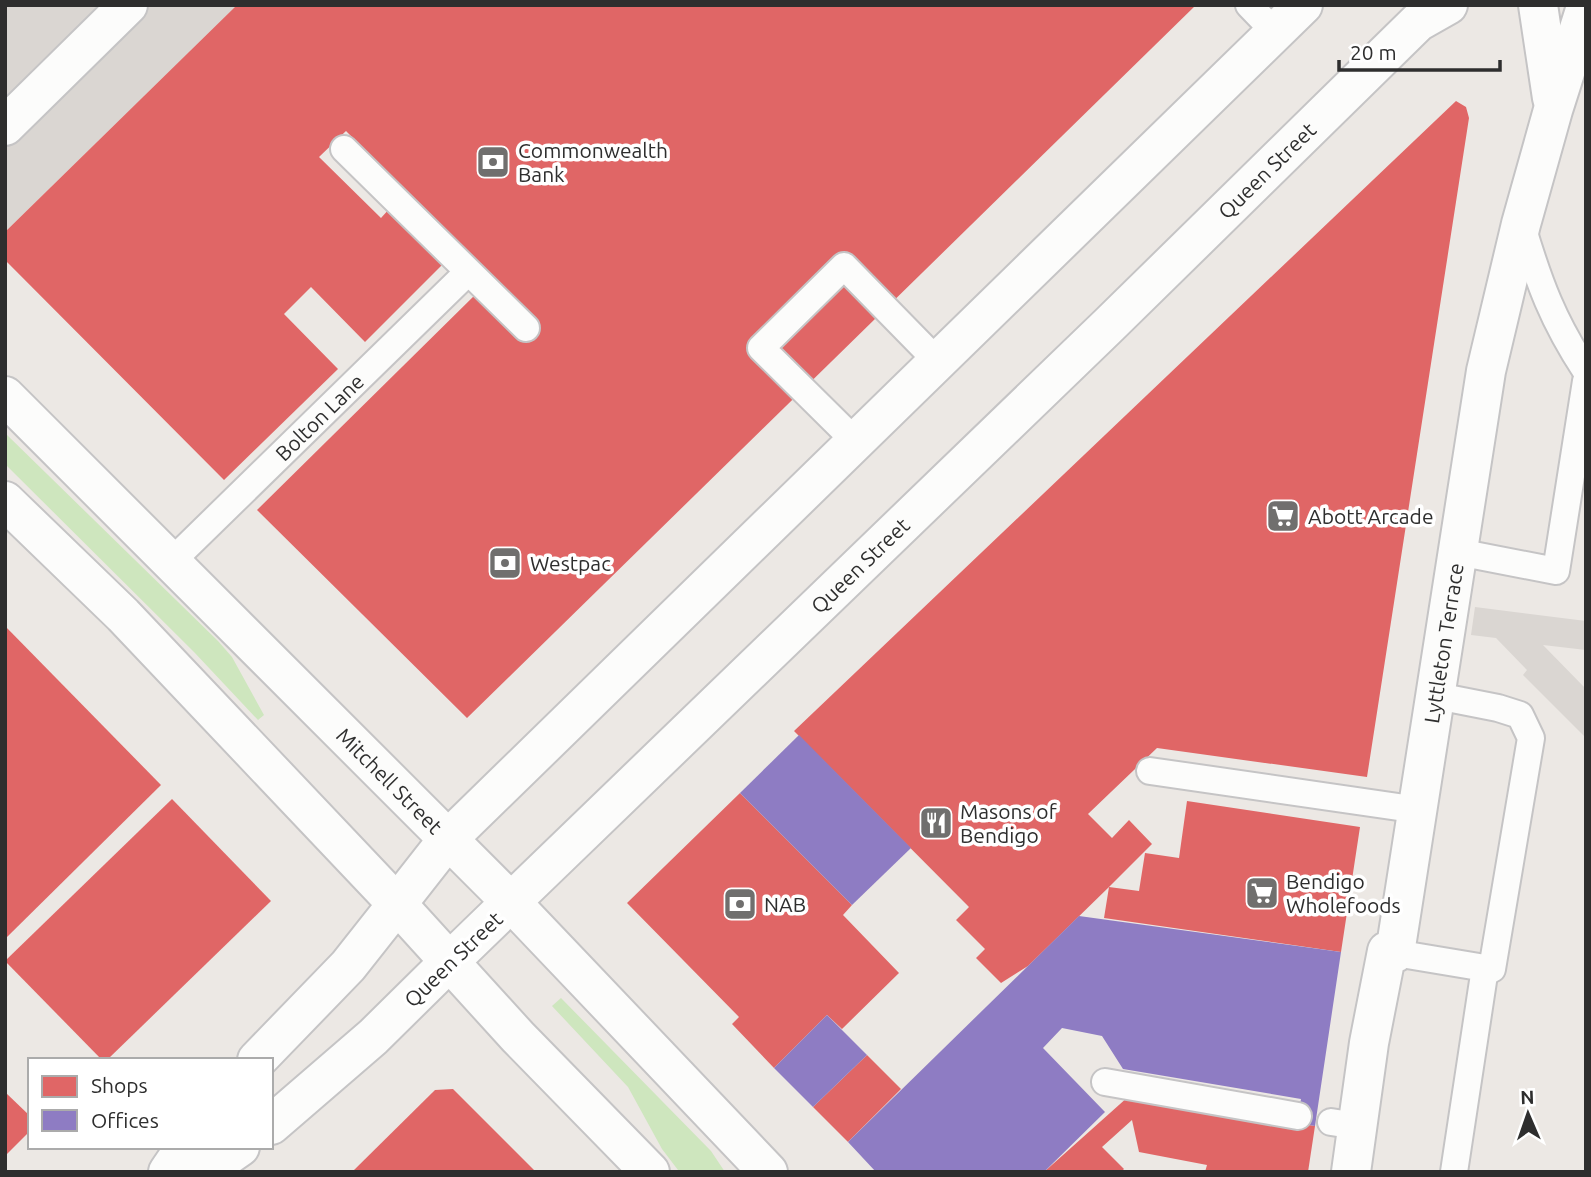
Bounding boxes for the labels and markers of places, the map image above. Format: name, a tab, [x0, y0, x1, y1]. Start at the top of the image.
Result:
place label: Commonwealth Bank	[518, 138, 668, 186]
bank icon: Commonwealth Bank	[474, 143, 512, 181]
supermarket icon: Abott Arcade	[1264, 497, 1302, 535]
place label: Abott Arcade	[1308, 504, 1434, 528]
bank icon: Westpac	[486, 544, 524, 582]
place label: Westpac	[530, 551, 611, 575]
place label: Masons of Bendigo	[960, 799, 1058, 847]
restaurant icon: Masons of Bendigo	[917, 804, 955, 842]
place label: Bendigo Wholefoods	[1286, 869, 1401, 917]
supermarket icon: Bendigo Wholefoods	[1243, 874, 1281, 912]
bank icon: NAB	[721, 885, 759, 923]
place label: NAB	[764, 892, 806, 916]

